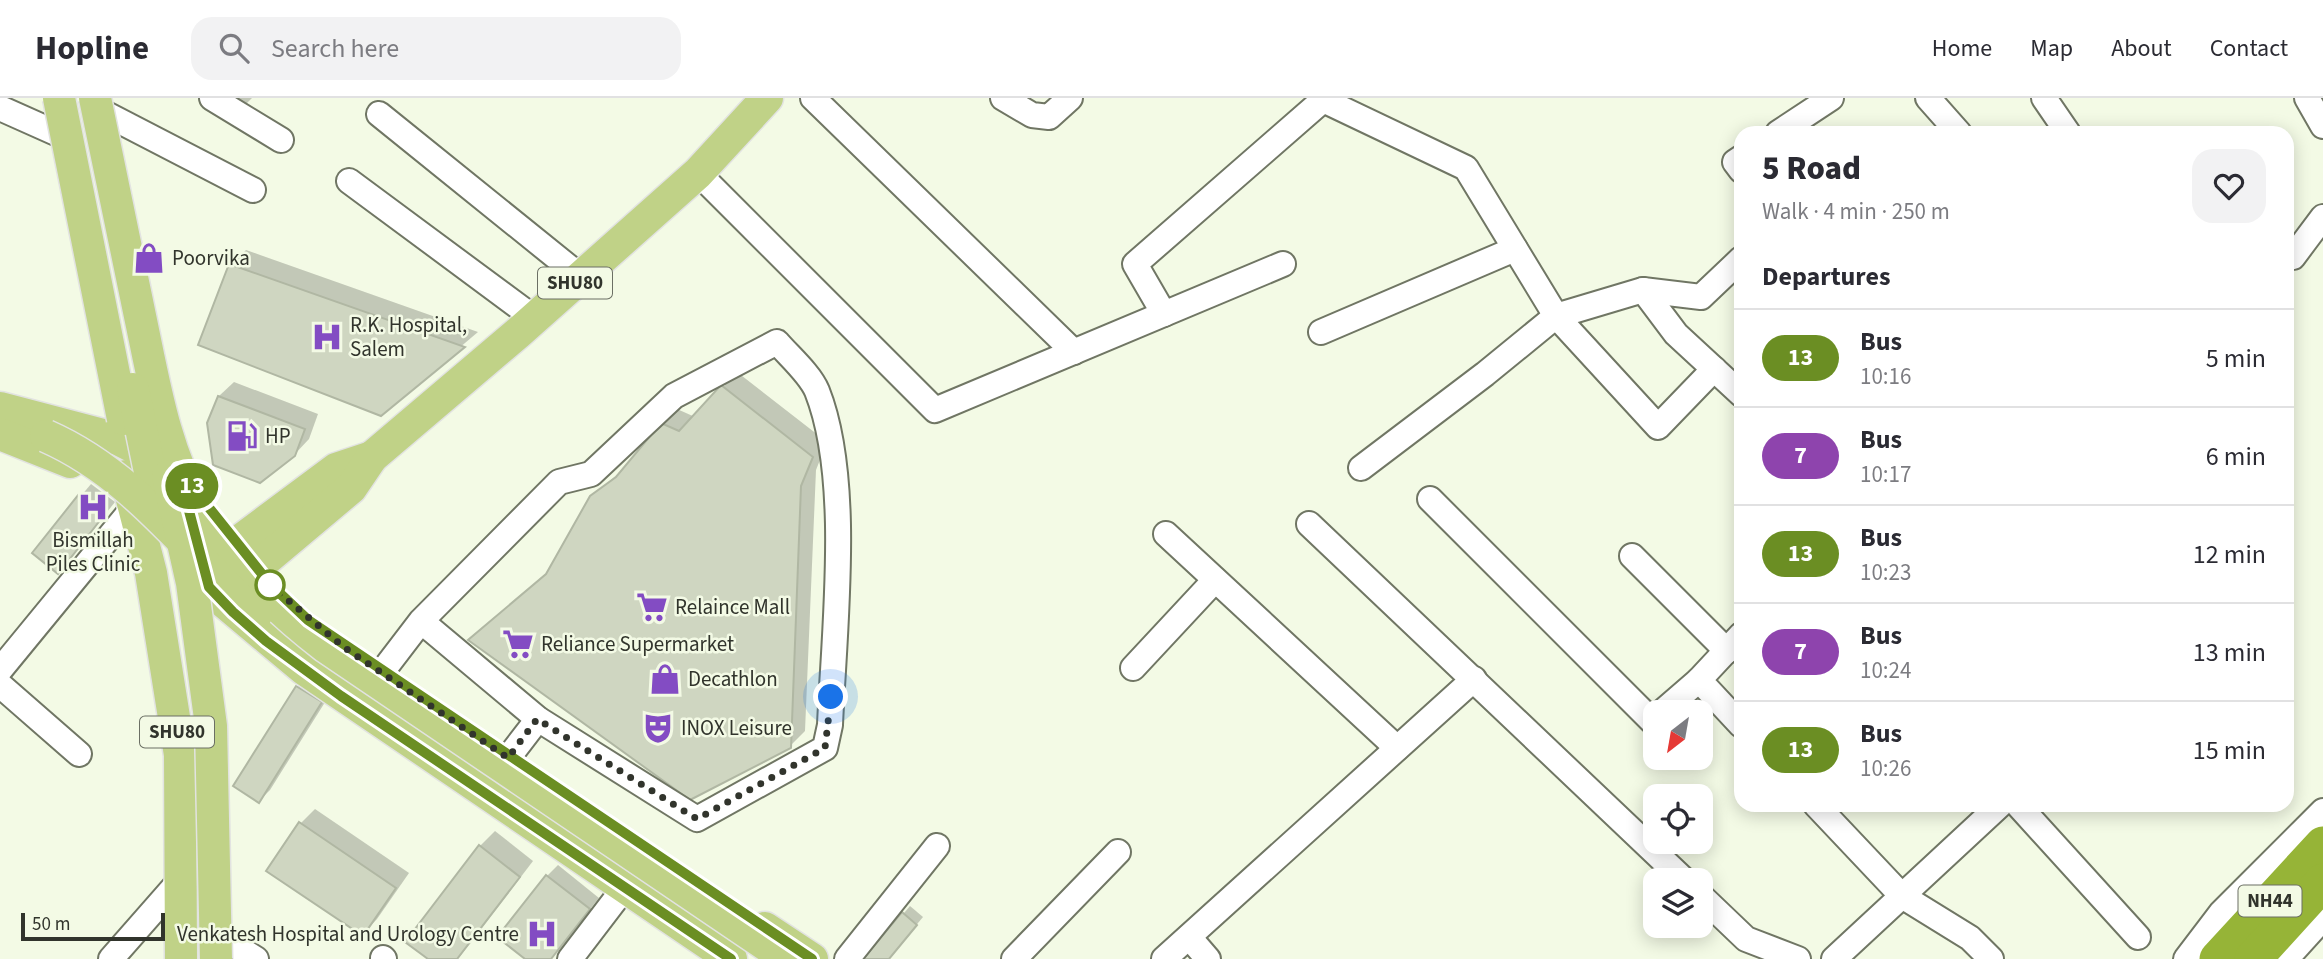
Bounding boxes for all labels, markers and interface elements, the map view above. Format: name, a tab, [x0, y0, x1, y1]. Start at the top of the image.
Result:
search box	[191, 17, 681, 80]
text: Hopline	[35, 25, 149, 72]
icon: search	[215, 29, 253, 67]
text: Search here	[271, 30, 399, 67]
text: Home	[1932, 31, 1992, 66]
text: Map	[2030, 31, 2073, 66]
text: About	[2111, 31, 2172, 66]
text: Contact	[2210, 31, 2288, 66]
text: 5 Road	[1762, 145, 1861, 192]
button: heart	[2192, 149, 2266, 223]
text: Walk · 4 min · 250 m	[1762, 195, 1950, 228]
shop icon: Poorvika	[132, 241, 166, 275]
place label: Poorvika	[172, 243, 250, 273]
text: Departures	[1762, 258, 1890, 295]
road number: SHU80	[538, 267, 612, 298]
place label: R.K. Hospital, Salem	[350, 310, 467, 364]
hospital icon: R.K. Hospital, Salem	[310, 320, 344, 354]
text: Bus	[1860, 323, 1902, 360]
text: 13	[1788, 340, 1813, 375]
text: 5 min	[2206, 340, 2266, 377]
text: 10:16	[1860, 360, 1911, 393]
fuel station icon: HP	[225, 419, 259, 453]
place label: HP	[265, 421, 291, 451]
text: Bus	[1860, 421, 1902, 458]
text: 7	[1794, 438, 1807, 473]
text: 6 min	[2206, 438, 2266, 475]
text: 10:17	[1860, 458, 1911, 491]
line badge: 13	[160, 463, 224, 509]
text: 13	[179, 468, 205, 503]
hospital icon: Bismillah Piles Clinic	[76, 490, 110, 524]
text: Bus	[1860, 519, 1902, 556]
place label: Bismillah Piles Clinic	[46, 525, 141, 579]
text: 13	[1788, 536, 1813, 571]
text: 12 min	[2193, 536, 2266, 573]
text: 10:23	[1860, 556, 1911, 589]
unlabelled marker	[255, 570, 285, 600]
supermarket icon: Relaince Mall	[635, 590, 669, 624]
place label: Relaince Mall	[675, 592, 790, 622]
text: Bus	[1860, 617, 1902, 654]
supermarket icon: Reliance Supermarket	[501, 627, 535, 661]
place label: Reliance Supermarket	[541, 629, 734, 659]
text: 7	[1794, 634, 1807, 669]
text: 13 min	[2193, 634, 2266, 671]
text: 10:24	[1860, 654, 1911, 687]
shop icon: Decathlon	[648, 662, 682, 696]
place label: Decathlon	[688, 664, 778, 694]
your location	[813, 679, 848, 714]
north arrow	[1643, 700, 1713, 770]
map controls	[1643, 700, 1713, 938]
theatre icon: INOX Leisure	[641, 711, 675, 745]
place label: INOX Leisure	[681, 713, 792, 743]
text: Bus	[1860, 715, 1902, 752]
road number: SHU80	[140, 716, 214, 748]
text: 13	[1788, 732, 1813, 767]
text: 15 min	[2193, 732, 2266, 769]
text: 10:26	[1860, 752, 1911, 785]
button: locate	[1643, 784, 1713, 854]
button: layers	[1643, 868, 1713, 938]
road number: NH44	[2238, 886, 2302, 916]
scale bar	[21, 910, 164, 942]
text: 50 m	[32, 911, 70, 938]
hospital icon: Venkatesh Hospital and Urology Centre	[525, 917, 559, 951]
place label: Venkatesh Hospital and Urology Centre	[177, 919, 519, 949]

